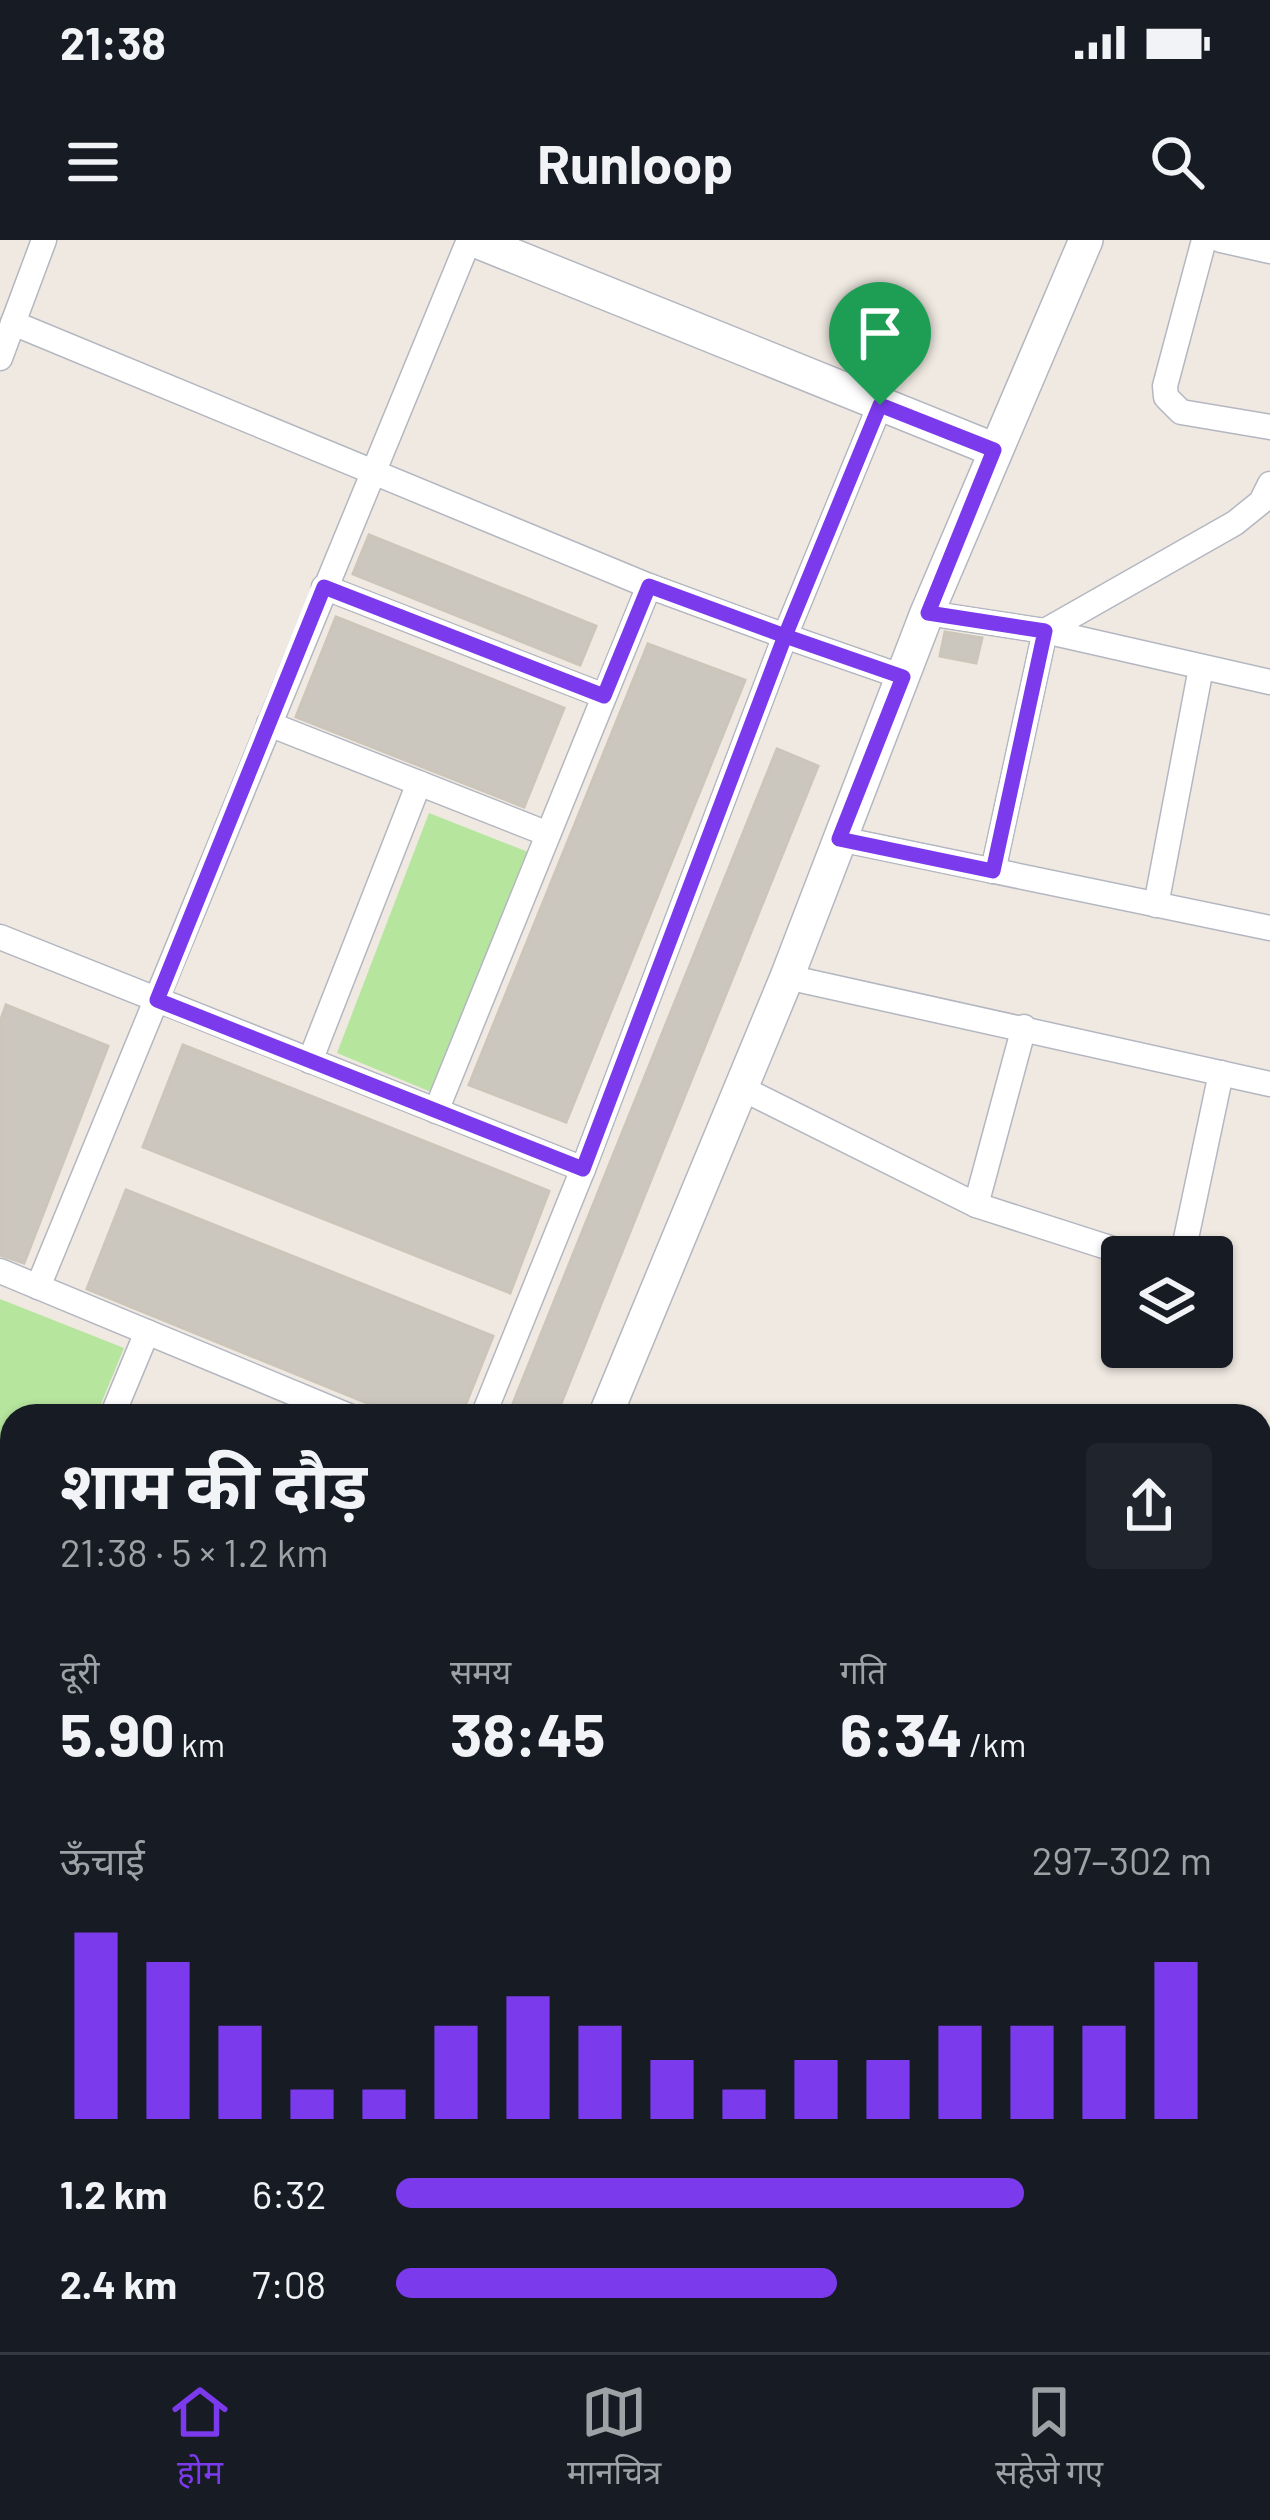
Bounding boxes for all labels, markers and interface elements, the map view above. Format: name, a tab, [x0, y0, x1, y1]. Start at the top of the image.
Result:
text: 21:38	[60, 15, 166, 69]
icon: menu	[60, 129, 126, 195]
icon: search	[1144, 129, 1210, 195]
text: Runloop	[537, 130, 733, 195]
pin	[829, 282, 931, 405]
icon: arrive	[847, 300, 913, 366]
map controls	[1101, 1236, 1233, 1368]
button: layers	[1101, 1236, 1233, 1368]
text: शाम की दौड़	[60, 1443, 367, 1522]
button: share	[1086, 1443, 1212, 1569]
text: 21:38 · 5 × 1.2 km	[60, 1528, 329, 1575]
text: दूरी	[60, 1651, 100, 1691]
text: समय	[450, 1651, 511, 1691]
text: गति	[840, 1651, 886, 1691]
text: 5.90	[60, 1697, 175, 1769]
text: 38:45	[450, 1697, 605, 1769]
text: 6:34	[840, 1697, 963, 1769]
text: km	[175, 1724, 225, 1764]
text: /km	[963, 1724, 1026, 1764]
text: ऊँचाई	[60, 1836, 145, 1883]
text: 297–302 m	[1032, 1836, 1212, 1883]
text: 1.2 km	[60, 2170, 167, 2217]
text: 6:32	[252, 2170, 326, 2217]
text: 2.4 km	[60, 2260, 177, 2307]
text: 7:08	[252, 2260, 326, 2307]
tab: होम	[167, 2379, 233, 2497]
tab: मानचित्र	[567, 2379, 661, 2497]
tab: सहेजे गए	[995, 2379, 1103, 2497]

